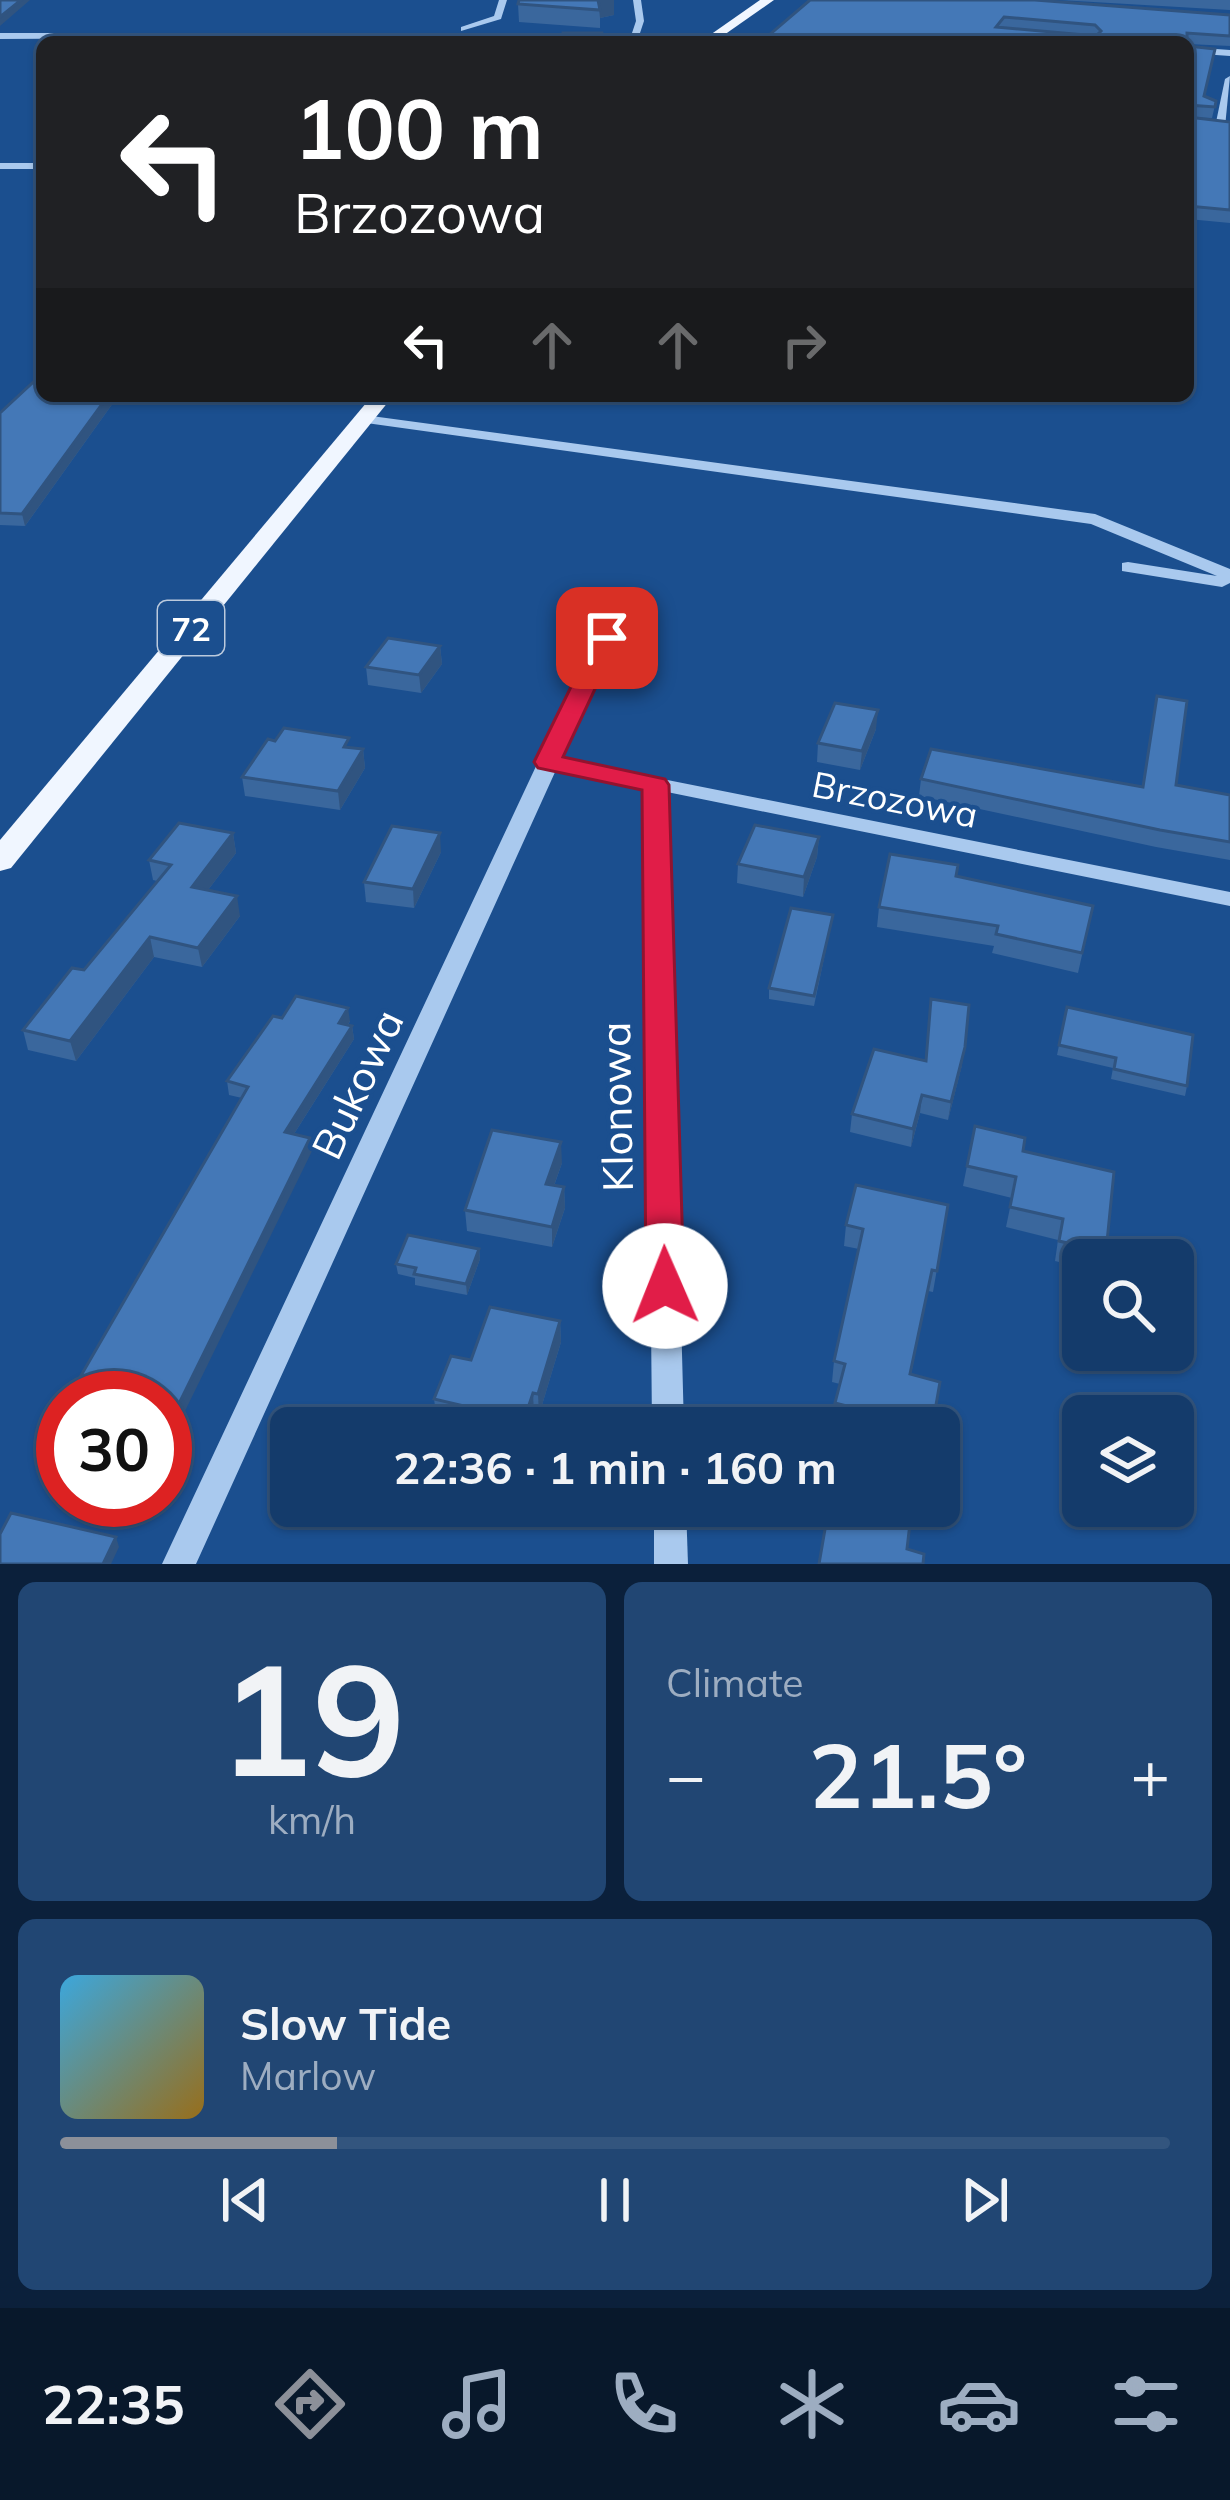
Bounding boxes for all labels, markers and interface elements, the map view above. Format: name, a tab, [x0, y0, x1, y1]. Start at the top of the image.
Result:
text: 100 m	[294, 75, 544, 180]
icon: left	[96, 84, 252, 240]
text: Brzozowa	[294, 179, 545, 247]
icon: left	[393, 312, 459, 378]
icon: ahead	[519, 312, 585, 378]
icon: ahead	[645, 312, 711, 378]
icon: right	[771, 312, 837, 378]
pin	[556, 587, 658, 689]
road number: 72	[158, 601, 224, 655]
icon: arrive	[574, 605, 640, 671]
street label: Brzozowa	[809, 761, 981, 837]
street label: Bukowa	[299, 1001, 415, 1167]
street label: Klonowa	[588, 1021, 644, 1193]
position arrow	[602, 1223, 728, 1349]
map controls	[1062, 1239, 1194, 1527]
button: search	[1062, 1239, 1194, 1371]
speed limit sign: 30	[36, 1371, 192, 1527]
button: layers	[1062, 1395, 1194, 1527]
text: 22:36 · 1 min · 160 m	[393, 1439, 837, 1495]
text: 19	[218, 1619, 406, 1815]
text: Climate	[666, 1658, 804, 1707]
text: 21.5°	[809, 1718, 1027, 1831]
text: −	[666, 1733, 706, 1816]
text: +	[1130, 1733, 1170, 1816]
text: km/h	[268, 1795, 356, 1844]
text: Slow Tide	[240, 1995, 451, 2051]
text: Marlow	[240, 2051, 376, 2100]
icon: previous	[212, 2167, 278, 2233]
icon: pause	[582, 2167, 648, 2233]
icon: next	[952, 2167, 1018, 2233]
icon: directions	[268, 2362, 352, 2446]
icon: music	[435, 2362, 519, 2446]
icon: phone	[602, 2362, 686, 2446]
icon: climate	[770, 2362, 854, 2446]
icon: car	[937, 2362, 1021, 2446]
icon: filters	[1104, 2362, 1188, 2446]
text: 22:35	[42, 2370, 185, 2438]

